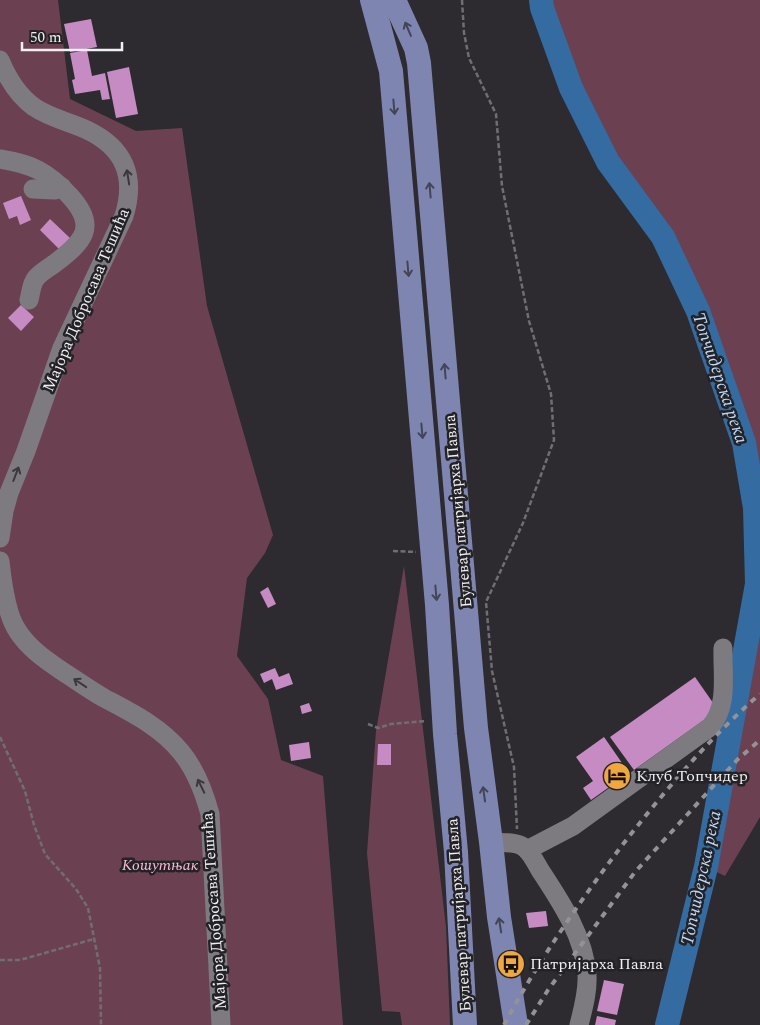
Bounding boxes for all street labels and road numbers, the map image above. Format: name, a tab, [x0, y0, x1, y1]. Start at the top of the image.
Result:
street label: Мајора Добросава Тешића	[36, 204, 136, 396]
street label: Булевар патријарха Павла	[438, 413, 478, 609]
street label: Мајора Добросава Тешића	[195, 811, 233, 1010]
street label: Булевар патријарха Павла	[440, 817, 478, 1013]

